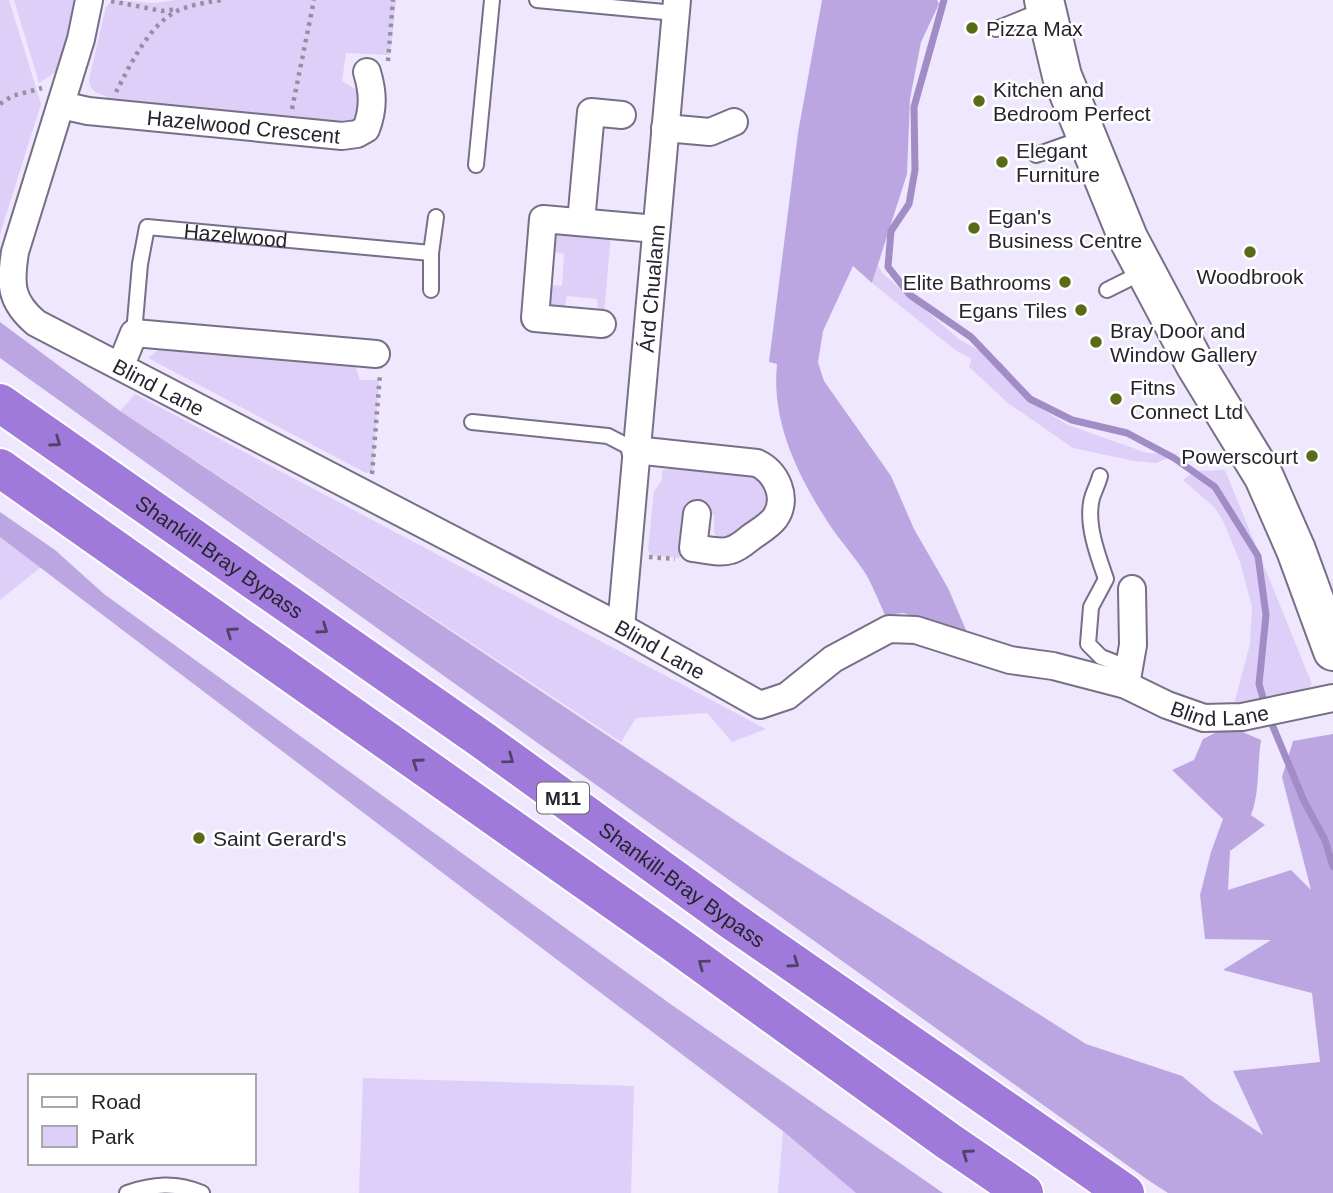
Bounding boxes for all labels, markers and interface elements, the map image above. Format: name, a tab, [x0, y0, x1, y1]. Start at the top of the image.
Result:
place label: Pizza Max	[986, 17, 1083, 40]
marker: Pizza Max	[964, 20, 980, 36]
place label: Kitchen and Bedroom Perfect	[993, 78, 1151, 125]
marker: Kitchen and Bedroom Perfect	[971, 93, 987, 109]
street label: Hazelwood Crescent	[146, 105, 341, 147]
place label: Elegant Furniture	[1016, 139, 1100, 186]
marker: Elegant Furniture	[994, 154, 1010, 170]
place label: Egan's Business Centre	[988, 205, 1142, 252]
street label: Hazelwood	[183, 219, 289, 251]
marker: Egan's Business Centre	[966, 220, 982, 236]
street label: Árd Chualann	[634, 223, 668, 353]
marker: Woodbrook	[1242, 244, 1258, 260]
place label: Woodbrook	[1196, 265, 1304, 288]
place label: Elite Bathrooms	[903, 271, 1051, 294]
marker: Elite Bathrooms	[1057, 274, 1073, 290]
place label: Egans Tiles	[958, 299, 1067, 322]
marker: Egans Tiles	[1073, 302, 1089, 318]
place label: Bray Door and Window Gallery	[1110, 319, 1258, 366]
marker: Bray Door and Window Gallery	[1088, 334, 1104, 350]
street label: Blind Lane	[109, 354, 208, 420]
place label: Fitns Connect Ltd	[1130, 376, 1243, 423]
marker: Fitns Connect Ltd	[1108, 391, 1124, 407]
one-way arrow	[48, 434, 61, 446]
place label: Powerscourt	[1181, 445, 1298, 468]
marker: Powerscourt	[1304, 448, 1320, 464]
street label: Shankill-Bray Bypass	[132, 490, 308, 623]
street label: Blind Lane	[611, 615, 709, 683]
one-way arrow	[315, 621, 328, 633]
one-way arrow	[226, 627, 239, 640]
street label: Blind Lane	[1168, 696, 1271, 729]
one-way arrow	[501, 751, 514, 763]
one-way arrow	[412, 759, 425, 771]
road number: M11	[537, 782, 589, 814]
street label: Shankill-Bray Bypass	[595, 817, 770, 952]
place label: Saint Gerard's	[213, 827, 347, 850]
marker: Saint Gerard's	[191, 830, 207, 846]
one-way arrow	[786, 955, 799, 968]
one-way arrow	[698, 960, 711, 972]
legend	[28, 1074, 256, 1165]
text: Road	[91, 1090, 141, 1113]
text: Park	[91, 1125, 135, 1148]
one-way arrow	[962, 1150, 975, 1162]

